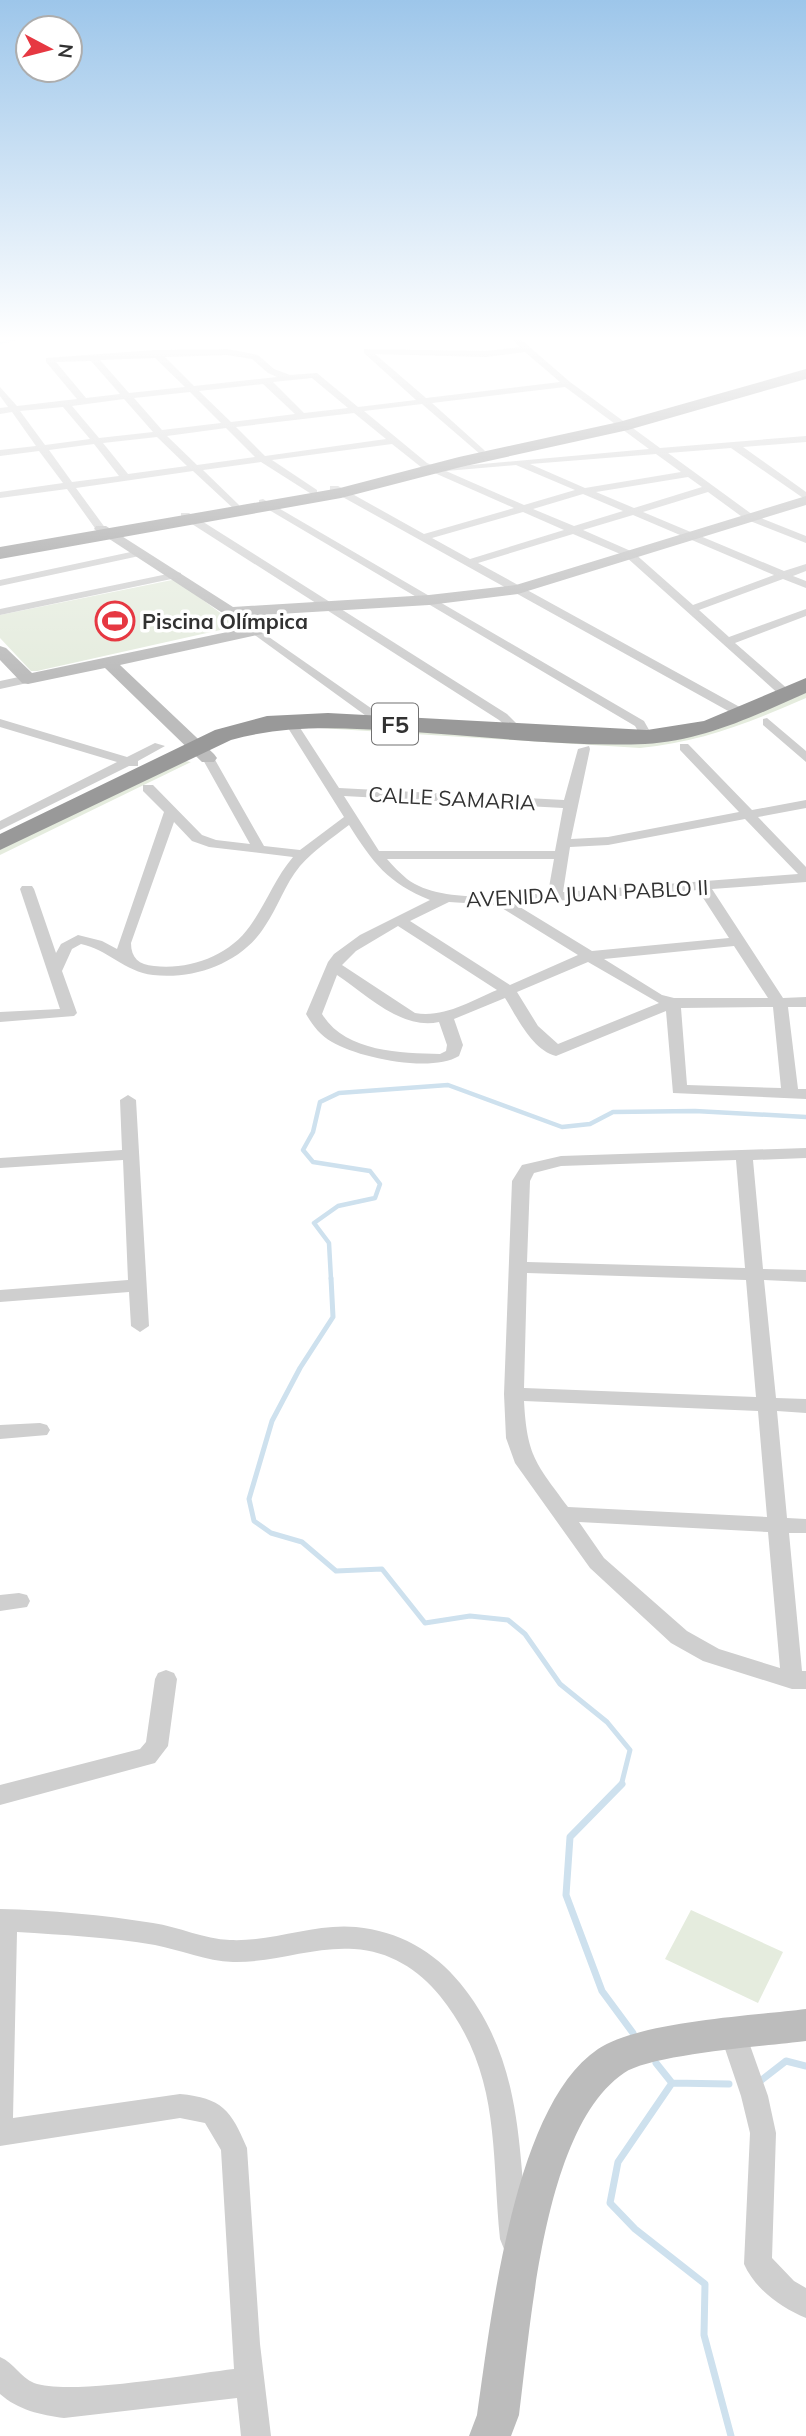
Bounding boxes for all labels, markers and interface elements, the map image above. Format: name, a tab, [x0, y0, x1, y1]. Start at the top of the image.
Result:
north arrow	[14, 14, 84, 84]
text: N	[53, 42, 79, 60]
sports icon: Piscina Olímpica	[94, 600, 136, 642]
place label: Piscina Olímpica	[142, 608, 308, 634]
road number: F5	[372, 704, 418, 744]
street label: CALLE SAMARIA	[368, 781, 537, 815]
street label: AVENIDA JUAN PABLO II	[465, 874, 709, 912]

